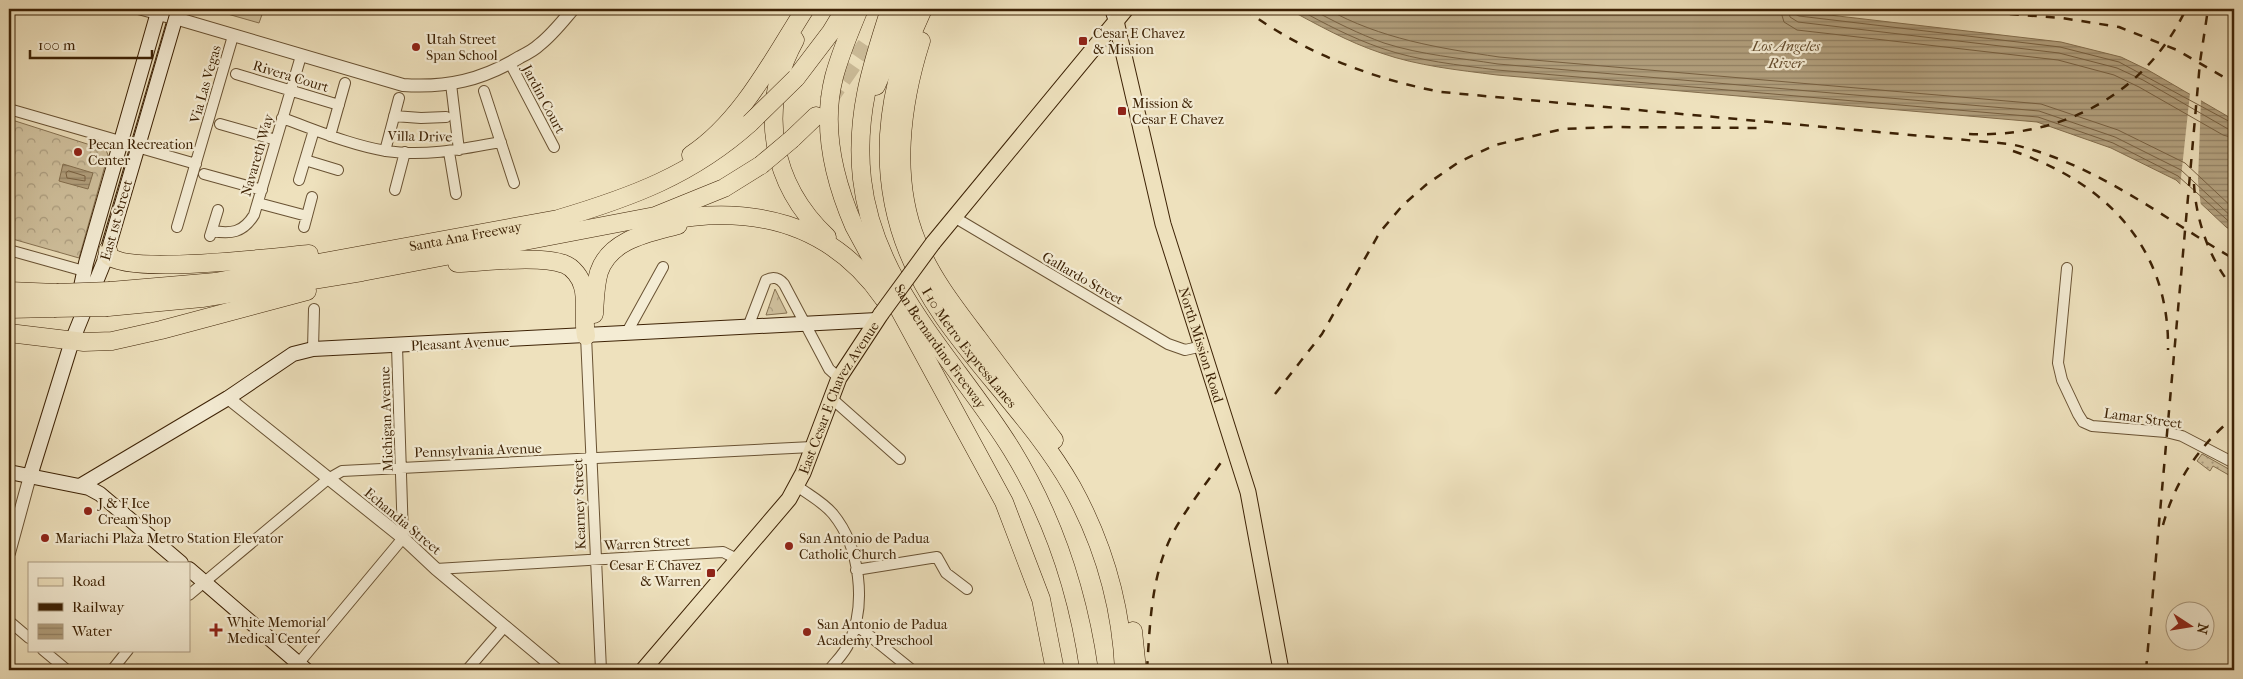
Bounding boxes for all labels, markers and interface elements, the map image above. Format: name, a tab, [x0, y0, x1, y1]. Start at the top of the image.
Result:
place label: Cesar E Chavez & Mission	[1093, 25, 1185, 58]
scale bar	[30, 28, 152, 60]
place label: Utah Street Span School	[426, 31, 498, 64]
marker: Cesar E Chavez & Mission	[1077, 35, 1089, 47]
text: 100 m	[38, 36, 76, 54]
water label: Los Angeles River	[1751, 37, 1821, 72]
marker: Utah Street Span School	[410, 41, 422, 53]
street label: Via Las Vegas	[186, 43, 225, 126]
street label: Rivera Court	[251, 57, 331, 96]
street label: Jardin Court	[518, 61, 569, 137]
place label: Mission & Cesar E Chavez	[1132, 95, 1224, 128]
marker: Mission & Cesar E Chavez	[1116, 105, 1128, 117]
street label: Navareth Way	[238, 111, 278, 198]
street label: Villa Drive	[387, 127, 453, 146]
place label: Pecan Recreation Center	[88, 136, 193, 169]
marker: Pecan Recreation Center	[72, 146, 84, 158]
street label: East 1st Street	[97, 178, 136, 263]
street label: Santa Ana Freeway	[408, 218, 524, 255]
street label: Gallardo Street	[1039, 248, 1126, 309]
street label: San Bernardino Freeway	[891, 281, 990, 413]
street label: I-10 Metro ExpressLanes	[918, 285, 1020, 412]
street label: North Mission Road	[1175, 285, 1227, 405]
street label: East Cesar E Chavez Avenue	[795, 318, 883, 477]
street label: Pleasant Avenue	[410, 332, 510, 355]
street label: Michigan Avenue	[376, 366, 397, 472]
street label: Lamar Street	[2103, 405, 2183, 432]
street label: Pennsylvania Avenue	[414, 440, 542, 461]
street label: Kearney Street	[569, 458, 590, 550]
street label: Echandia Street	[361, 484, 445, 559]
place label: J & F Ice Cream Shop	[97, 495, 171, 528]
marker: J & F Ice Cream Shop	[82, 505, 94, 517]
place label: Mariachi Plaza Metro Station Elevator	[55, 530, 283, 547]
place label: San Antonio de Padua Catholic Church	[799, 530, 930, 563]
marker: Mariachi Plaza Metro Station Elevator	[39, 532, 51, 544]
street label: Warren Street	[603, 533, 690, 554]
marker: San Antonio de Padua Catholic Church	[783, 540, 795, 552]
place label: Cesar E Chavez & Warren	[609, 557, 701, 590]
legend	[28, 562, 190, 652]
marker: Cesar E Chavez & Warren	[705, 567, 717, 579]
text: Road	[72, 572, 106, 590]
text: Railway	[72, 598, 125, 616]
north arrow	[2166, 602, 2216, 652]
place label: White Memorial Medical Center	[226, 614, 326, 647]
place label: San Antonio de Padua Academy Preschool	[816, 616, 948, 649]
text: Water	[71, 622, 112, 640]
text: N	[2193, 622, 2212, 636]
marker: White Memorial Medical Center	[209, 623, 223, 637]
marker: San Antonio de Padua Academy Preschool	[801, 626, 813, 638]

